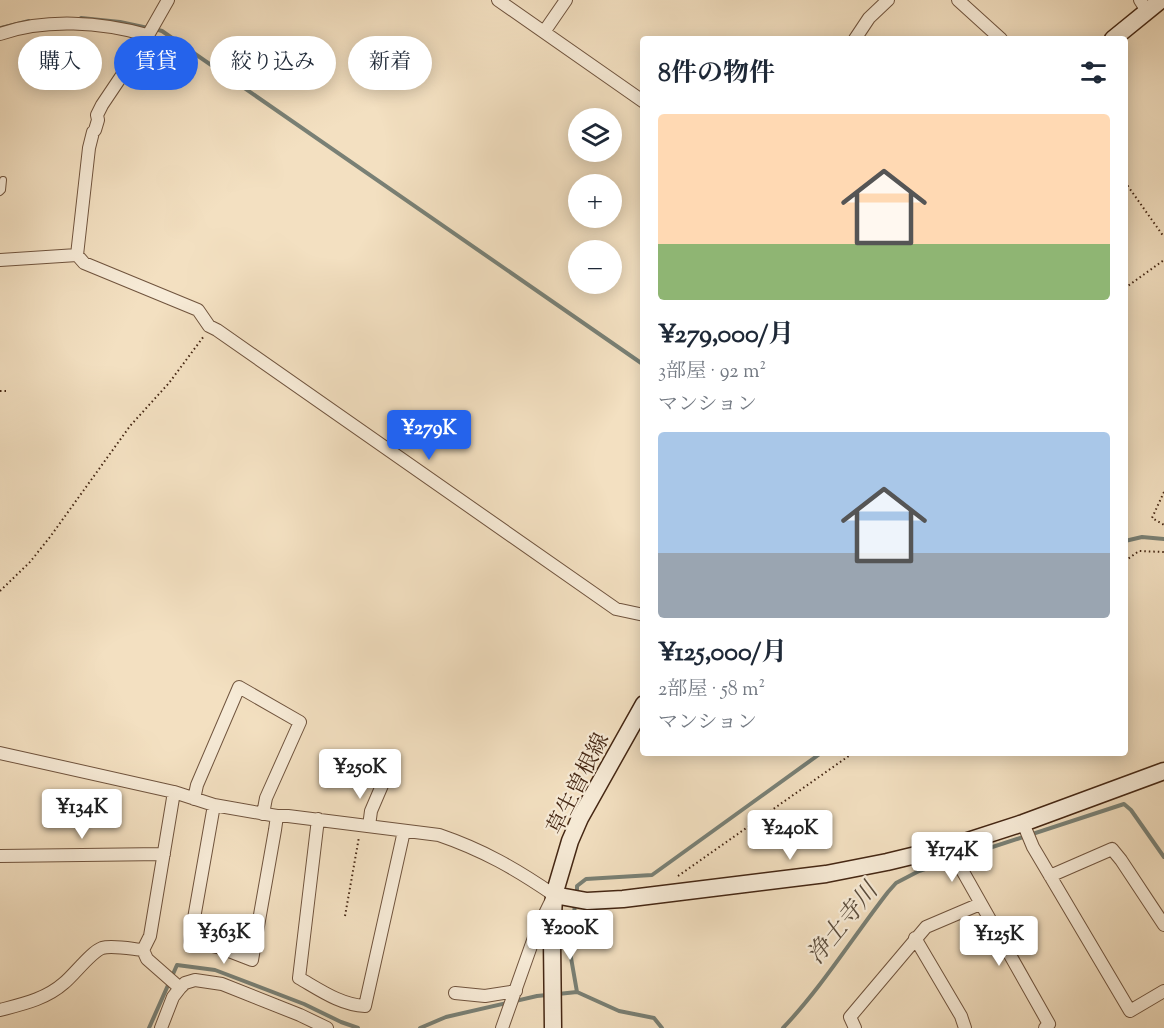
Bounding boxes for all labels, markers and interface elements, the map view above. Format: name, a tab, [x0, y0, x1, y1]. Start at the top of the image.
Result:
chip: 購入	[18, 36, 102, 90]
chip: 賃貸	[114, 36, 198, 90]
chip: 絞り込み	[210, 36, 336, 90]
chip: 新着	[348, 36, 432, 90]
text: 8件の物件	[658, 56, 775, 93]
icon: filters	[1077, 56, 1110, 89]
map controls	[568, 108, 622, 294]
button: layers	[568, 108, 622, 162]
icon: home	[830, 153, 938, 261]
button: +	[568, 174, 622, 228]
button: −	[568, 240, 622, 294]
text: ¥279,000/月	[658, 317, 794, 354]
text: 3部屋 · 92 m²	[658, 358, 766, 387]
text: マンション	[658, 391, 757, 420]
pin: ¥279K	[387, 410, 471, 461]
text: ¥279K	[401, 415, 457, 444]
icon: home	[830, 471, 938, 579]
text: ¥125,000/月	[658, 635, 787, 672]
text: 2部屋 · 58 m²	[658, 676, 765, 705]
text: マンション	[658, 709, 757, 738]
street label: 草生曽根線	[540, 728, 619, 841]
pin: ¥250K	[318, 749, 402, 800]
text: ¥250K	[333, 754, 387, 783]
pin: ¥134K	[40, 789, 124, 840]
text: ¥134K	[56, 794, 108, 823]
pin: ¥240K	[748, 810, 832, 861]
text: ¥240K	[762, 815, 819, 844]
pin: ¥174K	[910, 832, 994, 883]
text: ¥174K	[926, 837, 978, 866]
water label: 浄土寺川	[800, 874, 889, 972]
pin: ¥200K	[528, 910, 612, 961]
pin: ¥363K	[182, 914, 266, 965]
text: ¥200K	[541, 915, 599, 944]
pin: ¥125K	[957, 916, 1041, 967]
text: ¥363K	[197, 919, 251, 948]
text: ¥125K	[974, 921, 1024, 950]

